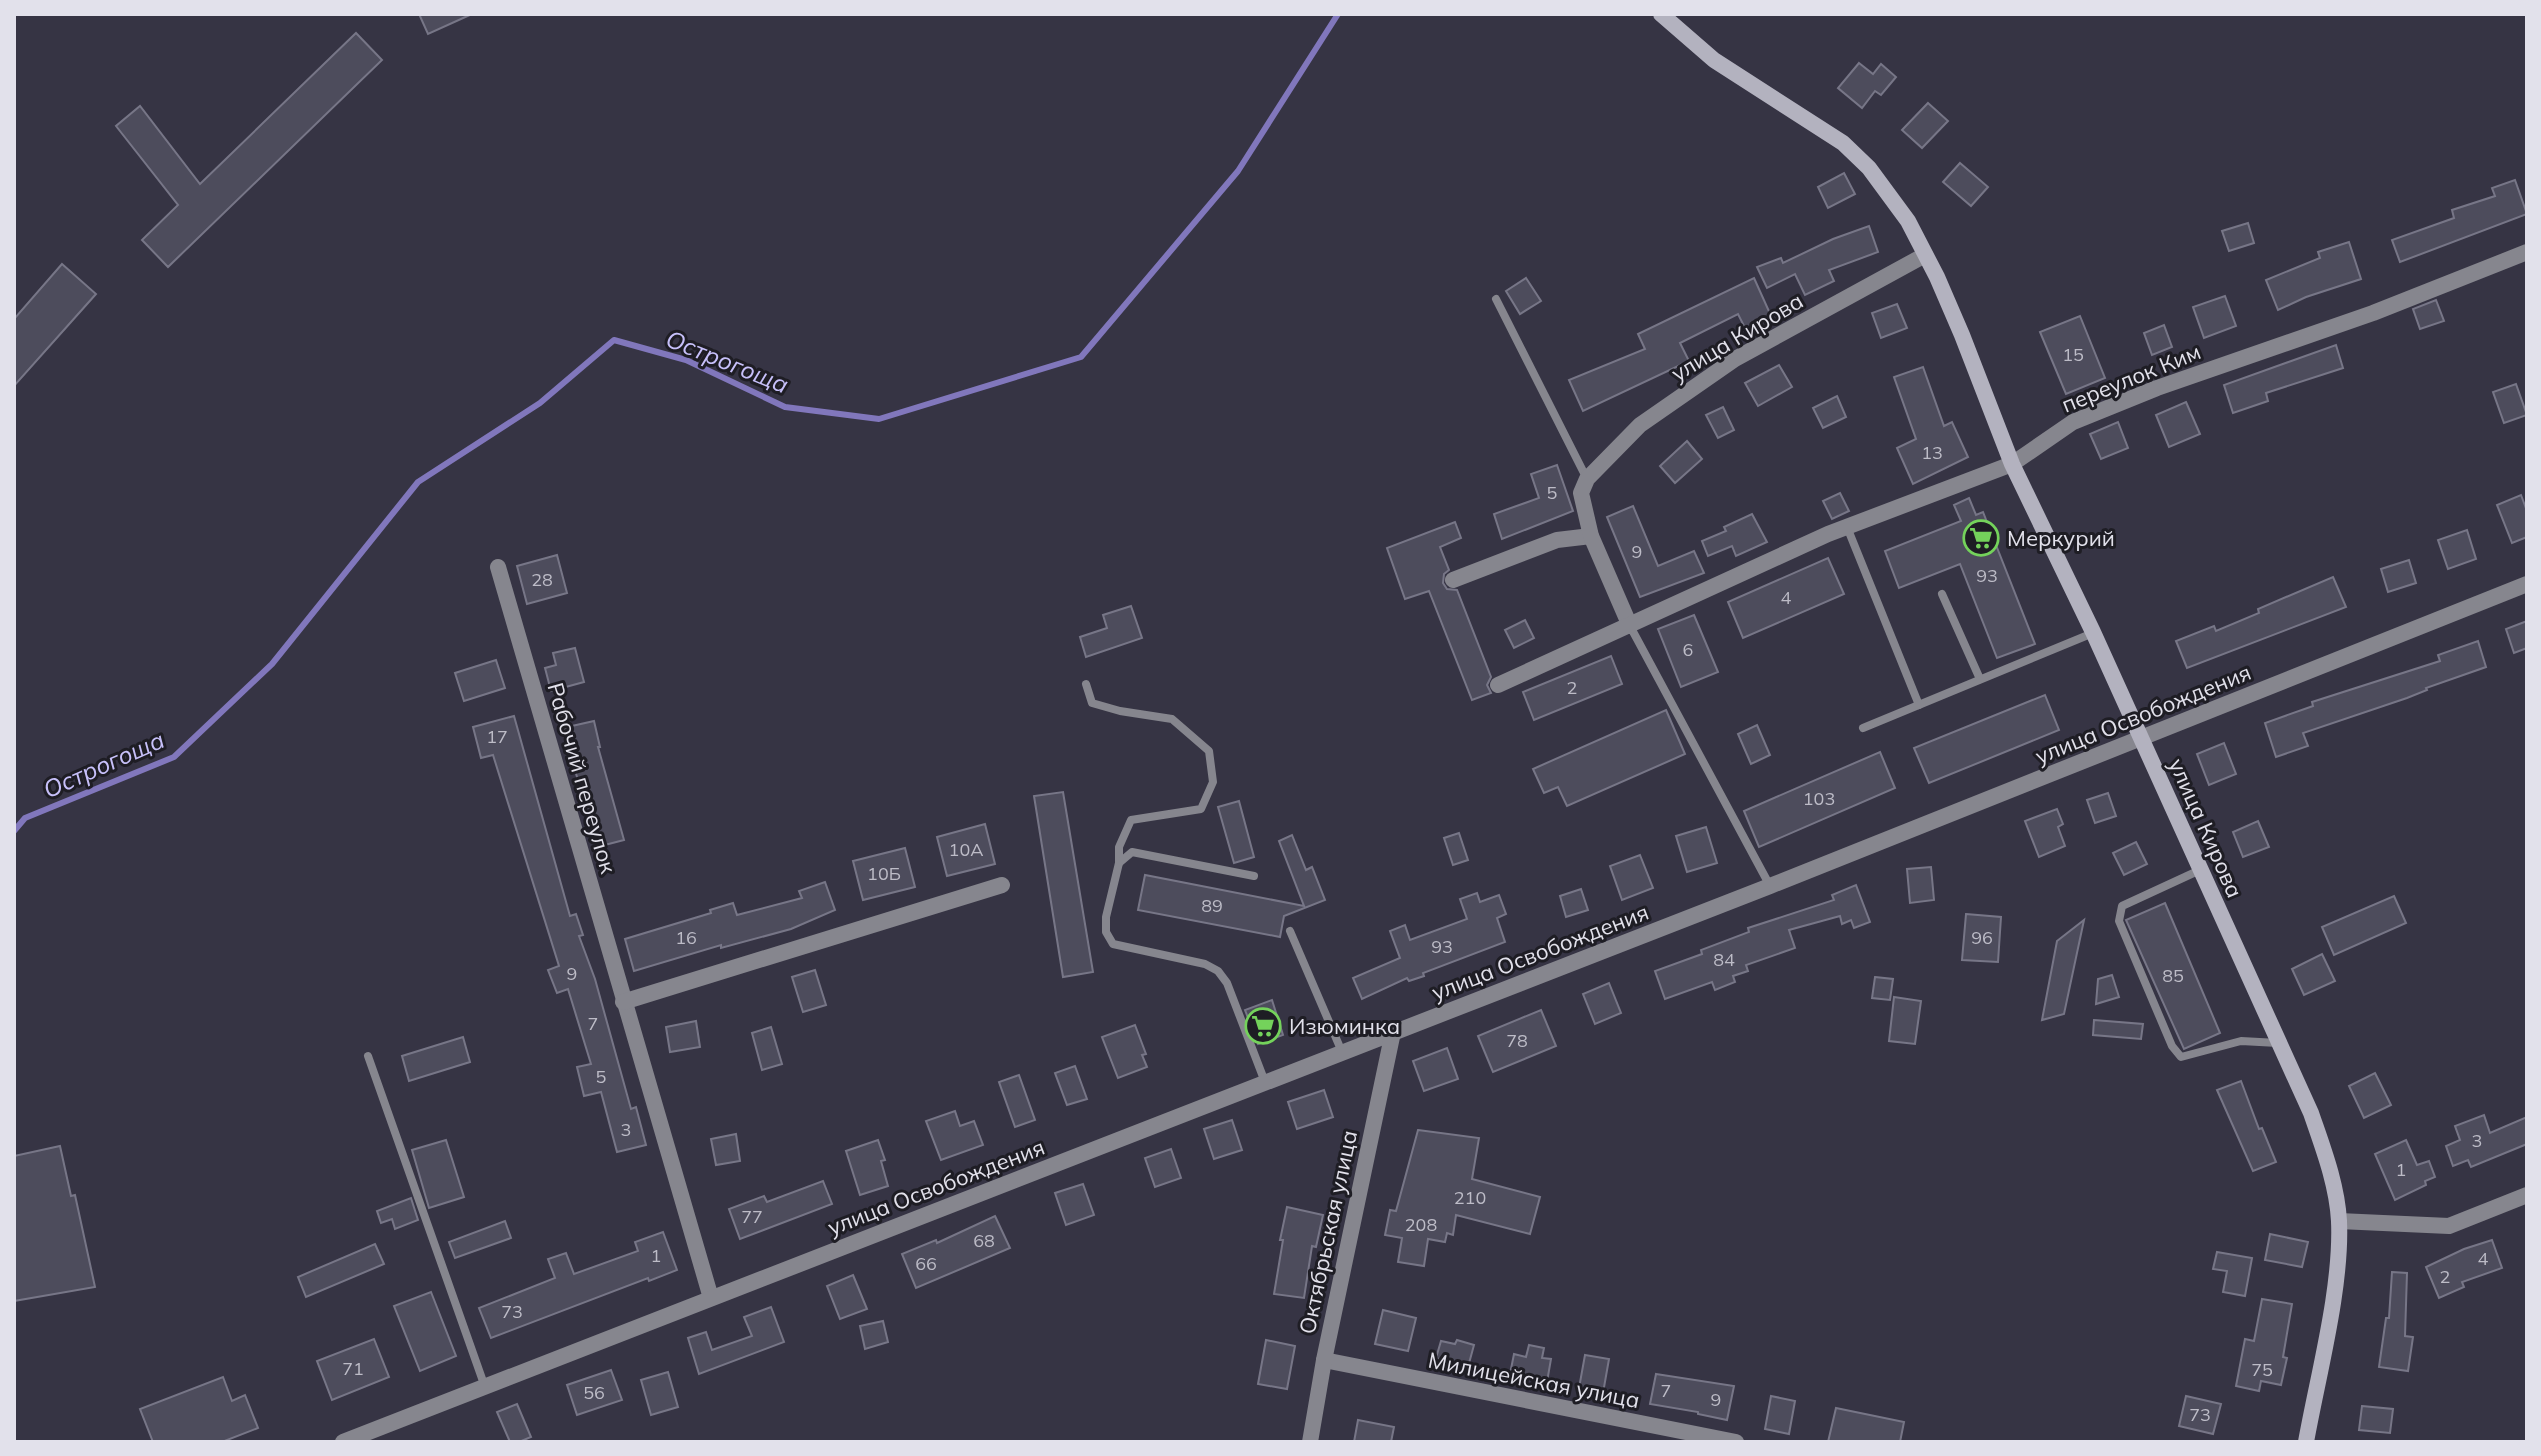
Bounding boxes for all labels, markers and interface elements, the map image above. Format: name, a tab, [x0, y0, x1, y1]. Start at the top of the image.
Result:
street label: улица Кирова	[1666, 287, 1808, 387]
water label: Острогоща	[662, 323, 793, 399]
street label: переулок Ким	[2057, 337, 2205, 419]
house number: 15	[2062, 343, 2084, 366]
house number: 13	[1921, 441, 1943, 464]
house number: 5	[1547, 481, 1558, 504]
supermarket icon: Меркурий	[1962, 519, 2000, 557]
place label: Меркурий	[2007, 524, 2115, 552]
house number: 9	[1632, 540, 1642, 563]
house number: 93	[1976, 564, 1998, 587]
house number: 28	[531, 568, 553, 591]
house number: 4	[1781, 586, 1792, 609]
house number: 6	[1683, 638, 1693, 661]
street label: улица Освобождения	[2031, 658, 2255, 770]
house number: 2	[1567, 676, 1577, 699]
street label: Рабочий переулок	[541, 680, 623, 877]
water label: Острогоща	[38, 724, 169, 804]
house number: 17	[486, 725, 508, 748]
street label: улица Кирова	[2163, 754, 2249, 902]
house number: 103	[1803, 787, 1835, 810]
house number: 10А	[949, 838, 983, 861]
house number: 10Б	[867, 862, 901, 885]
house number: 89	[1201, 894, 1223, 917]
street label: улица Освобождения	[1427, 898, 1653, 1006]
house number: 16	[675, 926, 697, 949]
house number: 96	[1971, 926, 1993, 949]
house number: 93	[1431, 935, 1453, 958]
house number: 84	[1713, 948, 1735, 971]
house number: 9	[567, 962, 577, 985]
house number: 85	[2162, 964, 2184, 987]
supermarket icon: Изюминка	[1244, 1007, 1282, 1045]
house number: 7	[588, 1012, 598, 1035]
place label: Изюминка	[1289, 1012, 1400, 1040]
house number: 78	[1506, 1029, 1528, 1052]
house number: 5	[596, 1065, 607, 1088]
house number: 3	[621, 1118, 631, 1141]
street label: Октябрьская улица	[1293, 1128, 1363, 1336]
house number: 3	[2472, 1129, 2482, 1152]
street label: улица Освобождения	[823, 1133, 1049, 1241]
house number: 1	[2396, 1158, 2406, 1181]
house number: 210	[1454, 1186, 1486, 1209]
house number: 77	[741, 1205, 763, 1228]
house number: 208	[1405, 1213, 1437, 1236]
house number: 68	[973, 1229, 995, 1252]
house number: 1	[651, 1244, 661, 1267]
house number: 4	[2478, 1247, 2489, 1270]
house number: 66	[915, 1252, 937, 1275]
house number: 2	[2440, 1265, 2450, 1288]
house number: 73	[501, 1300, 523, 1323]
street label: Милицейская улица	[1426, 1346, 1642, 1414]
house number: 71	[342, 1357, 364, 1380]
house number: 75	[2251, 1358, 2273, 1381]
house number: 7	[1661, 1379, 1671, 1402]
house number: 56	[583, 1381, 605, 1404]
house number: 9	[1711, 1388, 1721, 1411]
house number: 73	[2189, 1403, 2211, 1426]

